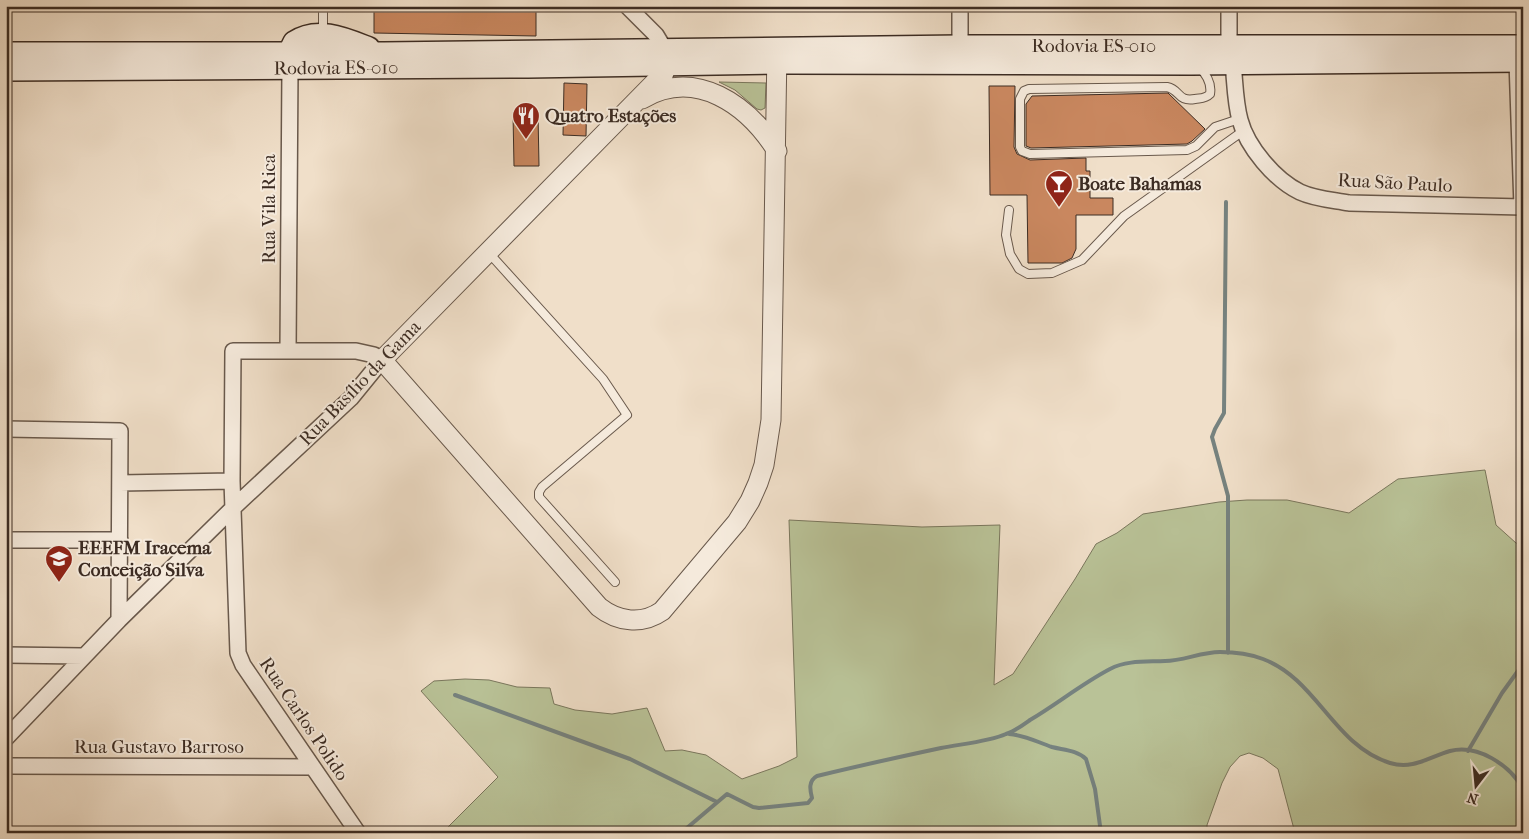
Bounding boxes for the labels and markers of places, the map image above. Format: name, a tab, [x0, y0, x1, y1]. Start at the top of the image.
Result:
restaurant icon: Quatro Estações	[511, 101, 541, 140]
place label: Quatro Estações	[545, 105, 676, 127]
bar icon: Boate Bahamas	[1044, 169, 1074, 208]
place label: Boate Bahamas	[1078, 173, 1201, 195]
place label: EEEFM Iracema Conceição Silva	[78, 537, 212, 581]
school or university icon: EEEFM Iracema Conceição Silva	[44, 544, 74, 583]

